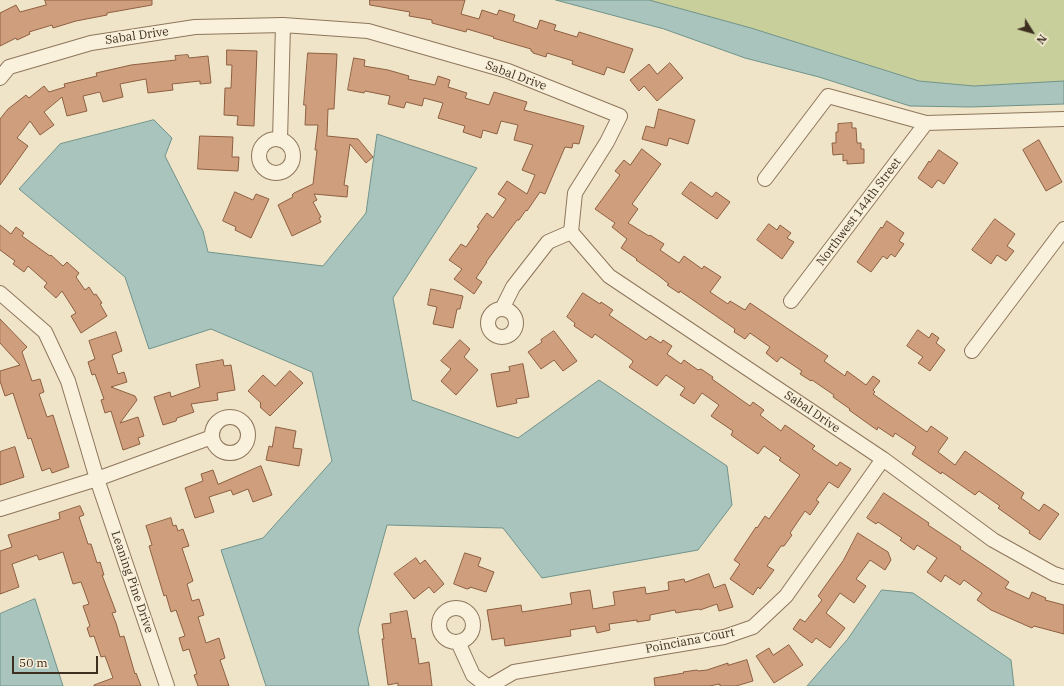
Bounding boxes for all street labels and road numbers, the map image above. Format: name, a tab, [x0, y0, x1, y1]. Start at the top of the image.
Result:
street label: Sabal Drive	[104, 24, 170, 48]
street label: Sabal Drive	[483, 58, 549, 94]
street label: Northwest 144th Street	[814, 155, 904, 269]
street label: Sabal Drive	[781, 388, 843, 436]
street label: Leaning Pine Drive	[108, 529, 156, 635]
street label: Poinciana Court	[644, 625, 736, 657]

